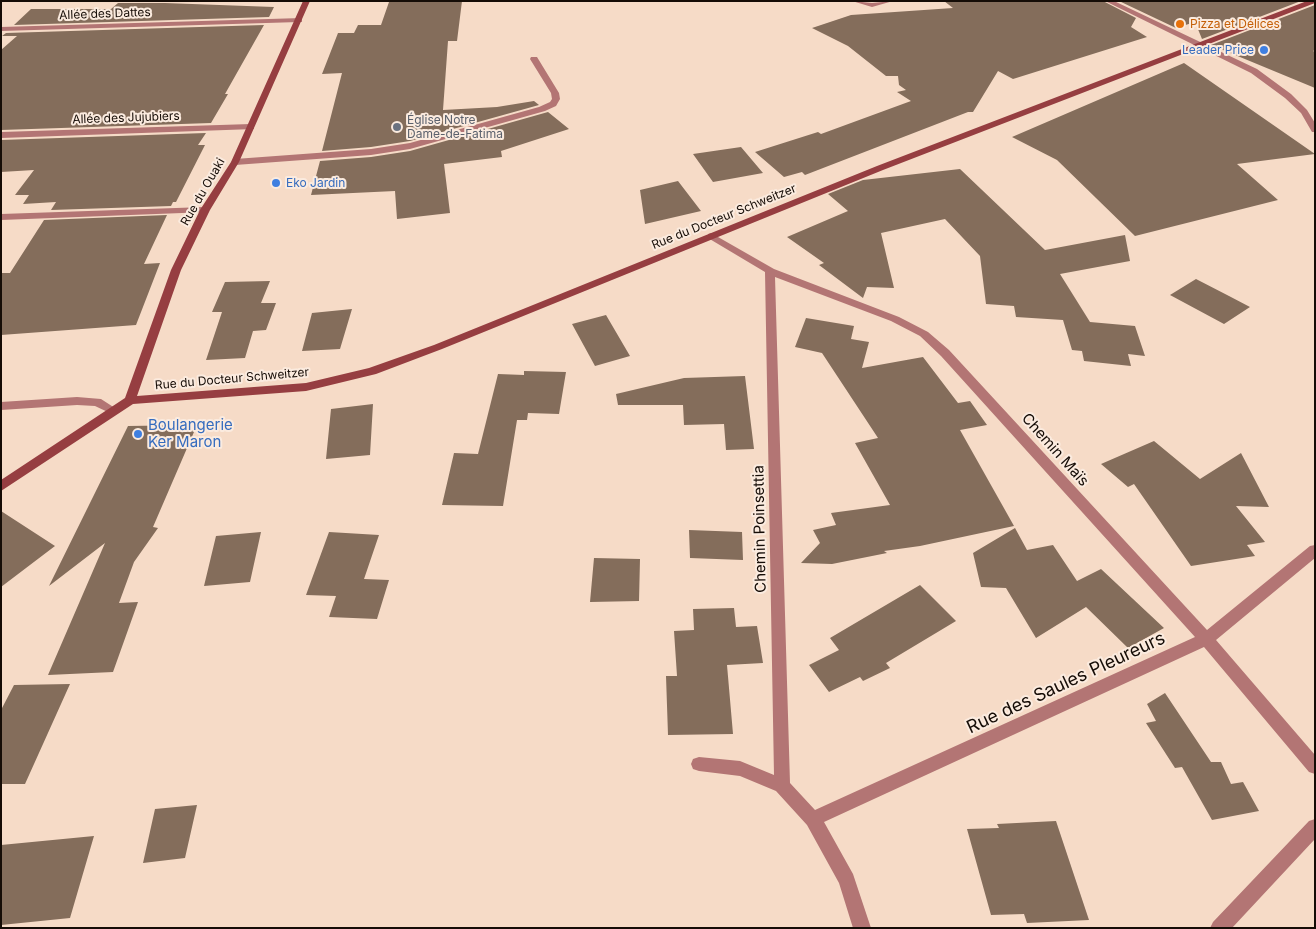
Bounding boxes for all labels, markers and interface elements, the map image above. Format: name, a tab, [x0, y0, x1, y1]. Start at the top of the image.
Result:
street label: Allée des Dattes	[59, 5, 151, 23]
place label: Pizza et Délices	[1190, 17, 1280, 31]
marker: Pizza et Délices	[1174, 18, 1186, 30]
place label: Leader Price	[1182, 43, 1254, 57]
marker: Leader Price	[1258, 44, 1270, 56]
street label: Allée des Jujubiers	[72, 109, 180, 127]
place label: Église Notre Dame-de-Fatima	[407, 113, 503, 141]
marker: Église Notre Dame-de-Fatima	[391, 121, 403, 133]
street label: Rue du Ouaki	[178, 156, 228, 228]
place label: Eko Jardin	[286, 176, 345, 190]
marker: Eko Jardin	[270, 177, 282, 189]
street label: Rue du Docteur Schweitzer	[650, 181, 798, 253]
street label: Rue du Docteur Schweitzer	[154, 365, 310, 393]
street label: Chemin Maïs	[1018, 410, 1092, 490]
place label: Boulangerie Ker Maron	[148, 416, 233, 451]
marker: Boulangerie Ker Maron	[132, 428, 144, 440]
street label: Chemin Poinsettia	[750, 465, 770, 593]
street label: Rue des Saules Pleureurs	[963, 627, 1169, 739]

